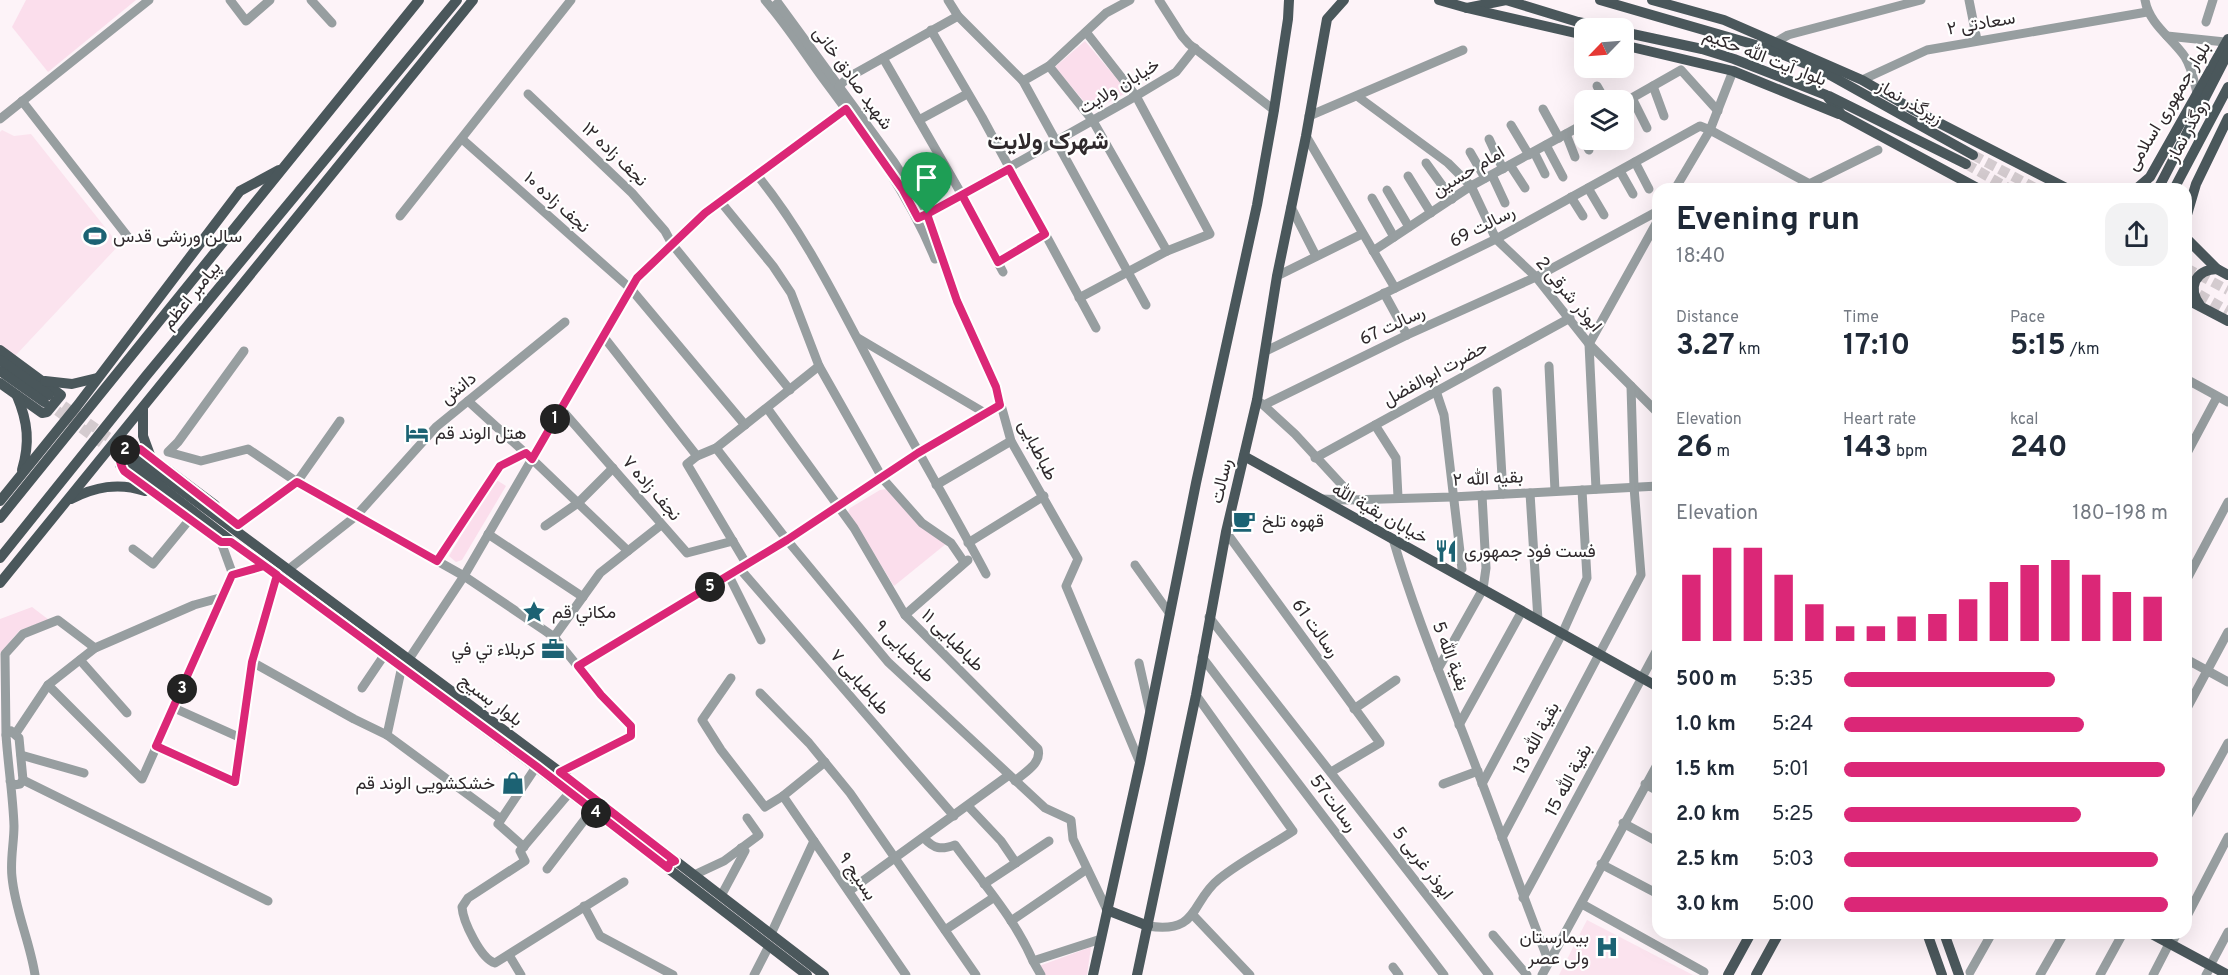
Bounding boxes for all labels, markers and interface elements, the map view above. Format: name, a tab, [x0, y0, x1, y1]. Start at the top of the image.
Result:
street label: سعادتی ۲	[1945, 7, 2017, 42]
north arrow	[1574, 18, 1634, 78]
map controls	[1574, 18, 1634, 150]
street label: شهید صادق خانی	[807, 23, 897, 135]
street label: بلوار آیت الله حکیم	[1699, 23, 1830, 93]
street label: بلوار جمهوری اسلامی	[2122, 38, 2217, 176]
street label: خیابان ولایت	[1075, 54, 1164, 120]
street label: زیرگذر نماز	[1871, 75, 1946, 131]
button: layers	[1574, 90, 1634, 150]
street label: روگذر نماز	[2162, 95, 2214, 167]
street label: نجف زاده ۱۲	[576, 118, 652, 192]
district label: شهرک ولایت	[987, 128, 1109, 158]
street label: امام حسین	[1428, 142, 1509, 203]
pin	[901, 152, 952, 214]
icon: arrive	[910, 161, 943, 194]
street label: نجف زاده ۱۰	[518, 167, 594, 239]
text: Evening run	[1676, 200, 1860, 242]
street label: رسالت 69	[1446, 201, 1519, 254]
button: share	[2105, 203, 2168, 266]
sports icon: سالن ورزشی قدس	[82, 223, 108, 249]
place label: سالن ورزشی قدس	[113, 226, 242, 249]
text: 18:40	[1676, 244, 1725, 270]
street label: ابوذر شرقی 2	[1530, 252, 1606, 337]
street label: پیامبر اعظم	[158, 257, 227, 335]
street label: رسالت 67	[1356, 301, 1429, 351]
text: Distance	[1676, 308, 1739, 328]
text: Time	[1843, 308, 1879, 328]
text: Pace	[2010, 308, 2045, 328]
text: 3.27	[1676, 328, 1735, 365]
text: 17:10	[1843, 328, 1910, 365]
text: 5:15	[2010, 328, 2066, 365]
street label: حضرت ابوالفضل	[1379, 336, 1492, 413]
text: km	[1735, 340, 1761, 360]
text: /km	[2066, 340, 2100, 360]
street label: دانش	[436, 368, 482, 411]
pin: 1	[540, 404, 570, 434]
text: 1	[552, 409, 558, 429]
text: Elevation	[1676, 410, 1742, 430]
text: Heart rate	[1843, 410, 1916, 430]
text: kcal	[2010, 410, 2038, 430]
street label: طباطبایی	[1012, 416, 1062, 485]
hotel icon: هتل الوند قم	[404, 420, 430, 446]
place label: هتل الوند قم	[435, 423, 527, 446]
text: 26	[1676, 430, 1713, 467]
text: 143	[1843, 430, 1892, 467]
text: 240	[2010, 430, 2067, 467]
pin: 2	[110, 435, 140, 465]
text: 2	[120, 440, 130, 460]
text: m	[1713, 442, 1730, 462]
text: bpm	[1892, 442, 1927, 462]
street label: نجف زاده ۷	[616, 452, 686, 526]
street label: رسالت	[1206, 457, 1239, 506]
street label: بقیه الله ۲	[1452, 465, 1524, 493]
street label: خیابان بقیة الله	[1327, 478, 1432, 550]
text: Elevation	[1676, 501, 1758, 527]
text: 180–198 m	[2072, 501, 2168, 527]
cafe icon: قهوه تلخ	[1231, 508, 1257, 534]
place label: قهوه تلخ	[1262, 511, 1324, 534]
restaurant icon: فست فود جمهوری	[1433, 538, 1459, 564]
place label: فست فود جمهوری	[1464, 541, 1596, 564]
pin: 5	[695, 572, 725, 602]
text: 5	[705, 577, 715, 597]
street label: رسالت 61	[1286, 595, 1344, 663]
place icon: مكاني قم	[521, 599, 547, 625]
place label: مكاني قم	[552, 602, 616, 627]
street label: طباطبایی ۱۱	[916, 605, 988, 677]
street label: طباطبایی ۹	[869, 616, 939, 688]
street label: بقیة الله 5	[1426, 618, 1474, 694]
office icon: كربلاء تي في	[540, 636, 566, 662]
place label: كربلاء تي في	[451, 639, 535, 664]
street label: طباطبایی ۷	[824, 645, 894, 721]
text: 500 m	[1676, 667, 1737, 693]
text: 5:35	[1772, 667, 1813, 693]
street label: بلوار بسیج	[454, 670, 527, 733]
pin: 3	[167, 674, 197, 704]
text: 3	[177, 679, 187, 699]
street label: بقیة الله 13	[1508, 698, 1566, 779]
text: 1.0 km	[1676, 712, 1736, 738]
text: 5:24	[1772, 712, 1813, 738]
street label: بقیة الله 15	[1540, 740, 1598, 821]
text: 1.5 km	[1676, 757, 1735, 783]
text: 5:01	[1772, 757, 1809, 783]
shop icon: خشکشویی الوند قم	[500, 770, 526, 796]
street label: رسالت57	[1304, 771, 1362, 837]
place label: خشکشویی الوند قم	[355, 773, 495, 796]
pin: 4	[581, 798, 611, 828]
text: 2.0 km	[1676, 802, 1740, 828]
text: 5:25	[1772, 802, 1814, 828]
text: 4	[591, 803, 601, 823]
street label: ابوذر غربی 5	[1386, 823, 1458, 905]
text: 2.5 km	[1676, 847, 1739, 873]
text: 5:03	[1772, 847, 1814, 873]
street label: بسیج ۹	[832, 848, 881, 905]
text: 3.0 km	[1676, 892, 1739, 918]
text: 5:00	[1772, 892, 1814, 918]
place label: بیمارستان ولی عصر	[1519, 927, 1589, 971]
hospital icon: بیمارستان ولی عصر	[1594, 934, 1620, 960]

